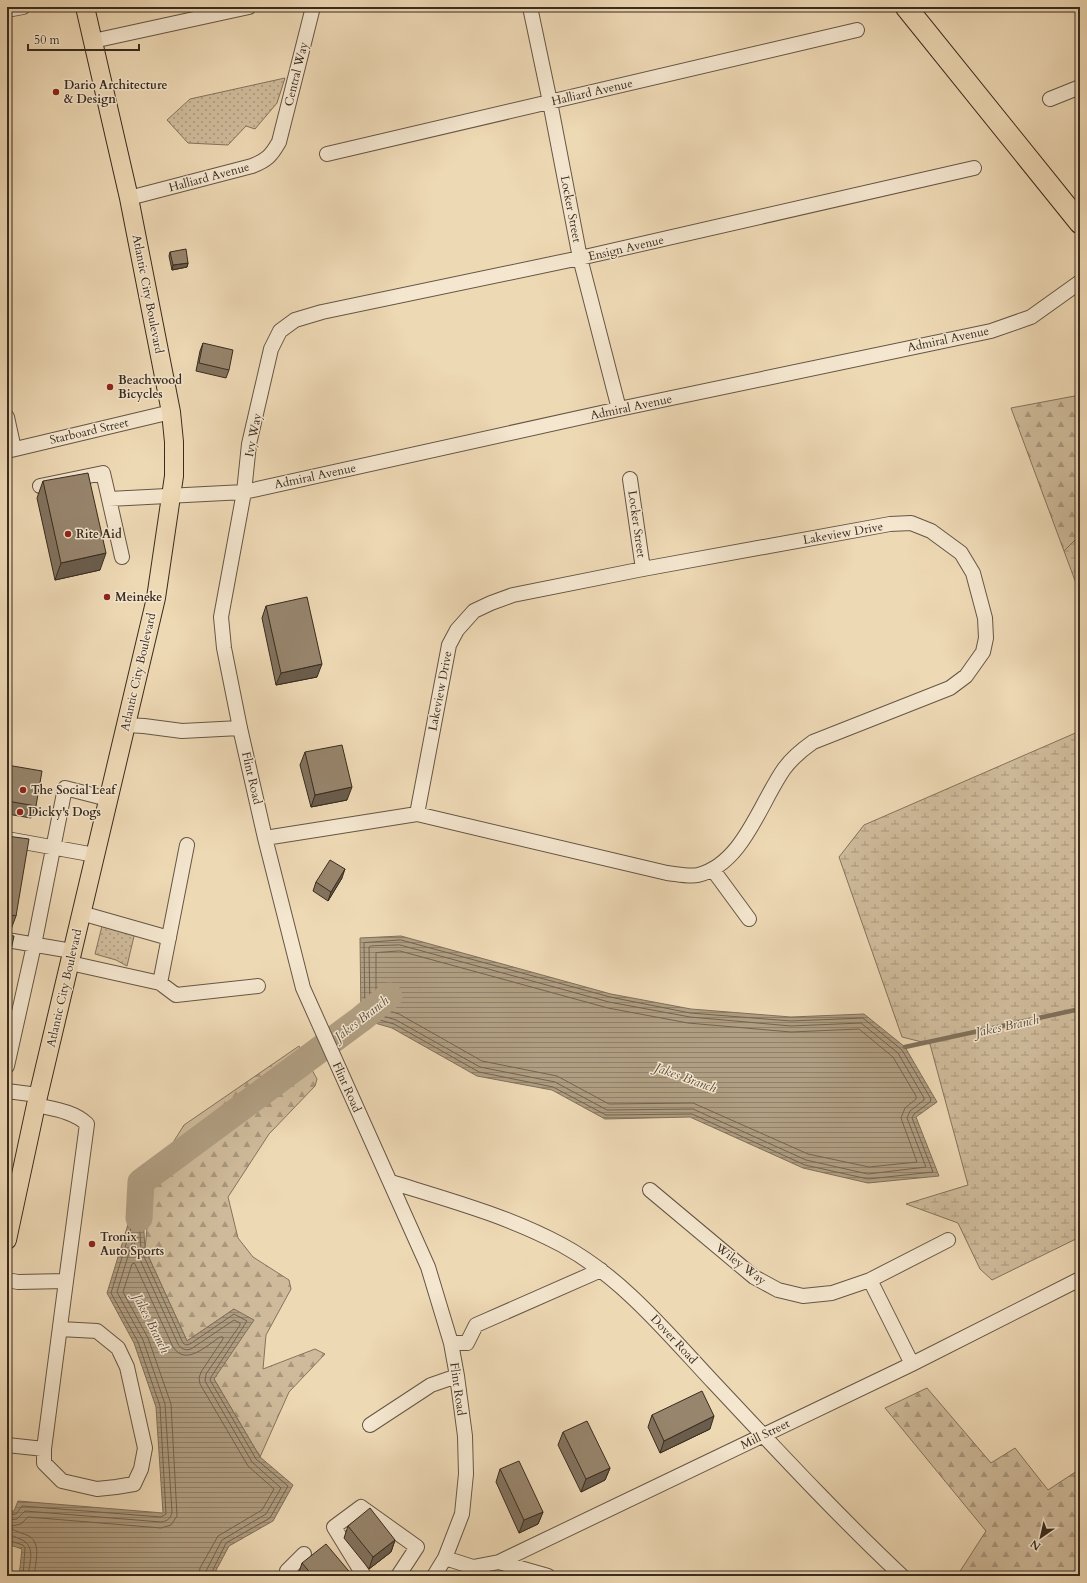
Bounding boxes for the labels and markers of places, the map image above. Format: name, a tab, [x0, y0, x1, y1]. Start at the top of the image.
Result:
place label: Dario Architecture & Design	[64, 77, 168, 107]
marker: Dario Architecture & Design	[51, 87, 61, 97]
place label: Beachwood Bicycles	[118, 372, 182, 402]
marker: Beachwood Bicycles	[105, 382, 115, 392]
place label: Rite Aid	[76, 526, 122, 542]
marker: Rite Aid	[63, 529, 73, 539]
place label: Meineke	[115, 589, 162, 605]
marker: Meineke	[102, 592, 112, 602]
place label: The Social Leaf	[31, 782, 117, 798]
marker: The Social Leaf	[18, 785, 28, 795]
place label: Dicky's Dogs	[28, 804, 101, 820]
marker: Dicky's Dogs	[15, 807, 25, 817]
place label: Tronix Auto Sports	[100, 1229, 164, 1259]
marker: Tronix Auto Sports	[87, 1239, 97, 1249]

